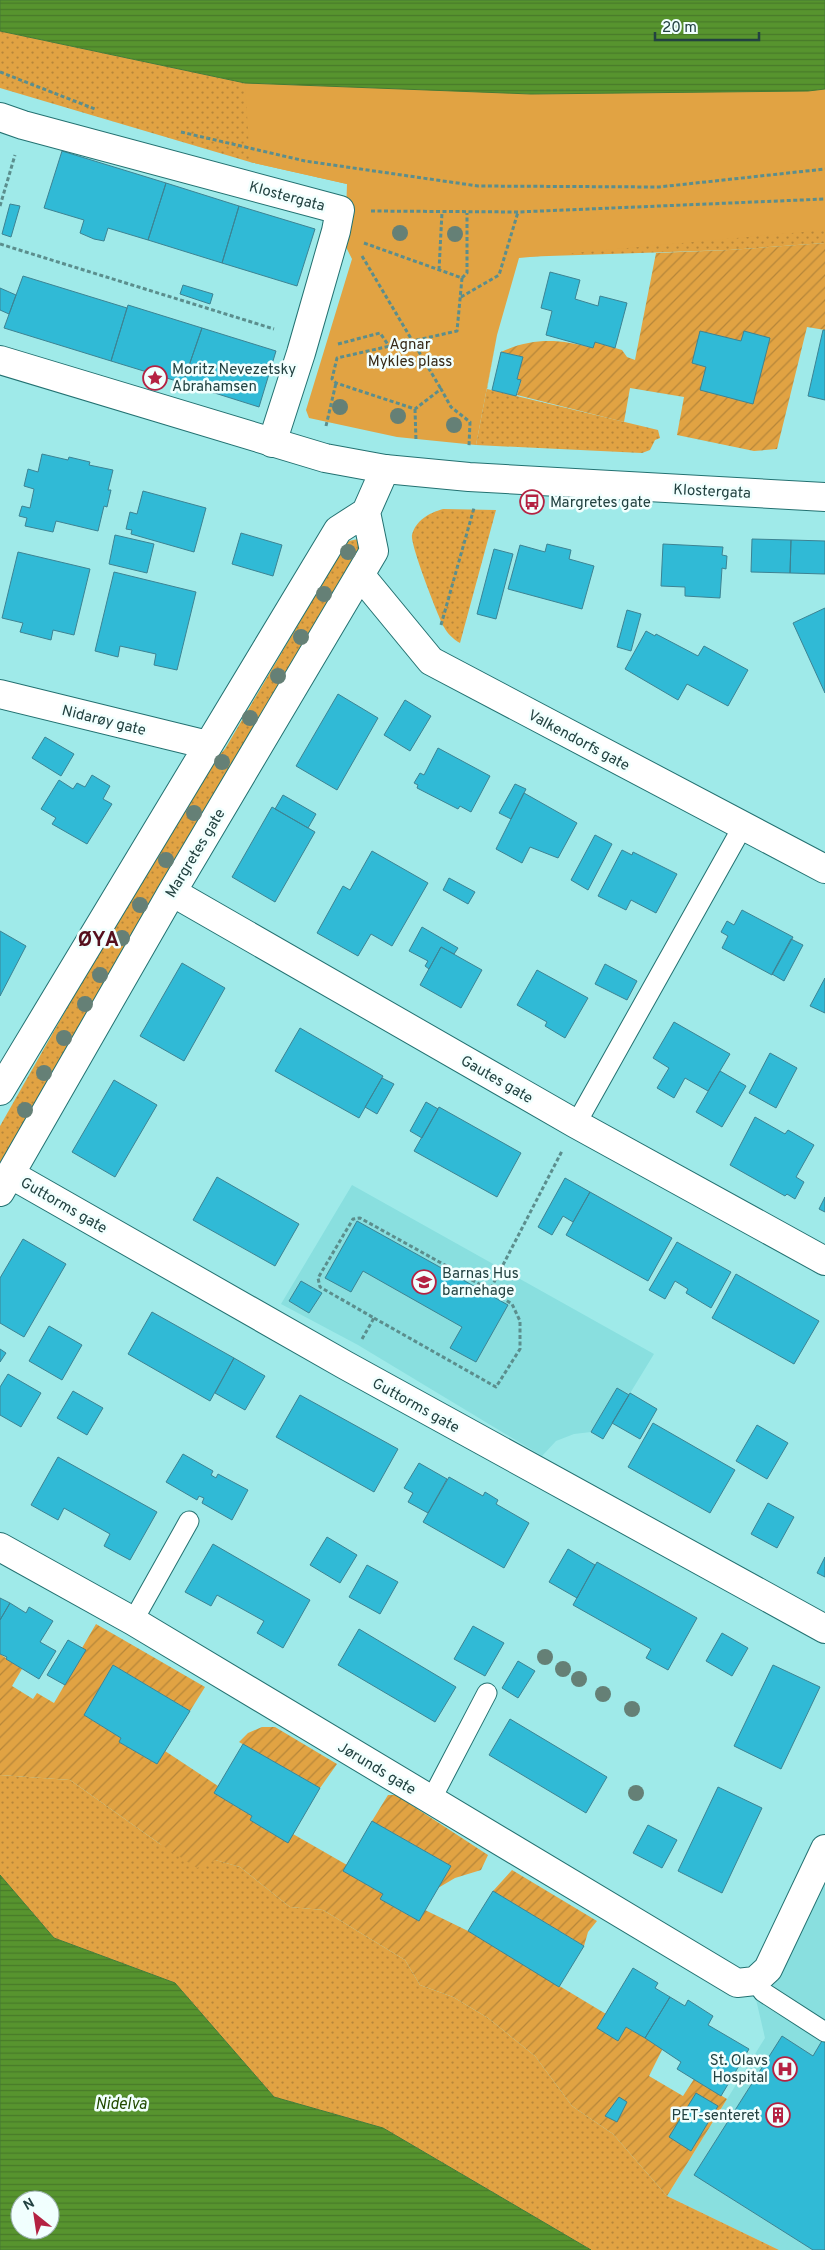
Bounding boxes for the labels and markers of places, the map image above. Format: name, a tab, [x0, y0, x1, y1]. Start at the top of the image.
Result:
place label: Moritz Nevezetsky Abrahamsen	[172, 361, 296, 397]
place icon: Moritz Nevezetsky Abrahamsen	[142, 365, 168, 391]
bus stop icon: Margretes gate	[519, 489, 545, 515]
place label: Margretes gate	[550, 494, 651, 513]
place label: Barnas Hus barnehage	[442, 1265, 519, 1301]
school or university icon: Barnas Hus barnehage	[411, 1269, 437, 1295]
place label: St. Olavs Hospital	[710, 2052, 768, 2088]
hospital icon: St. Olavs Hospital	[772, 2056, 798, 2082]
building icon: PET-senteret	[765, 2102, 791, 2128]
place label: PET-senteret	[671, 2107, 760, 2126]

